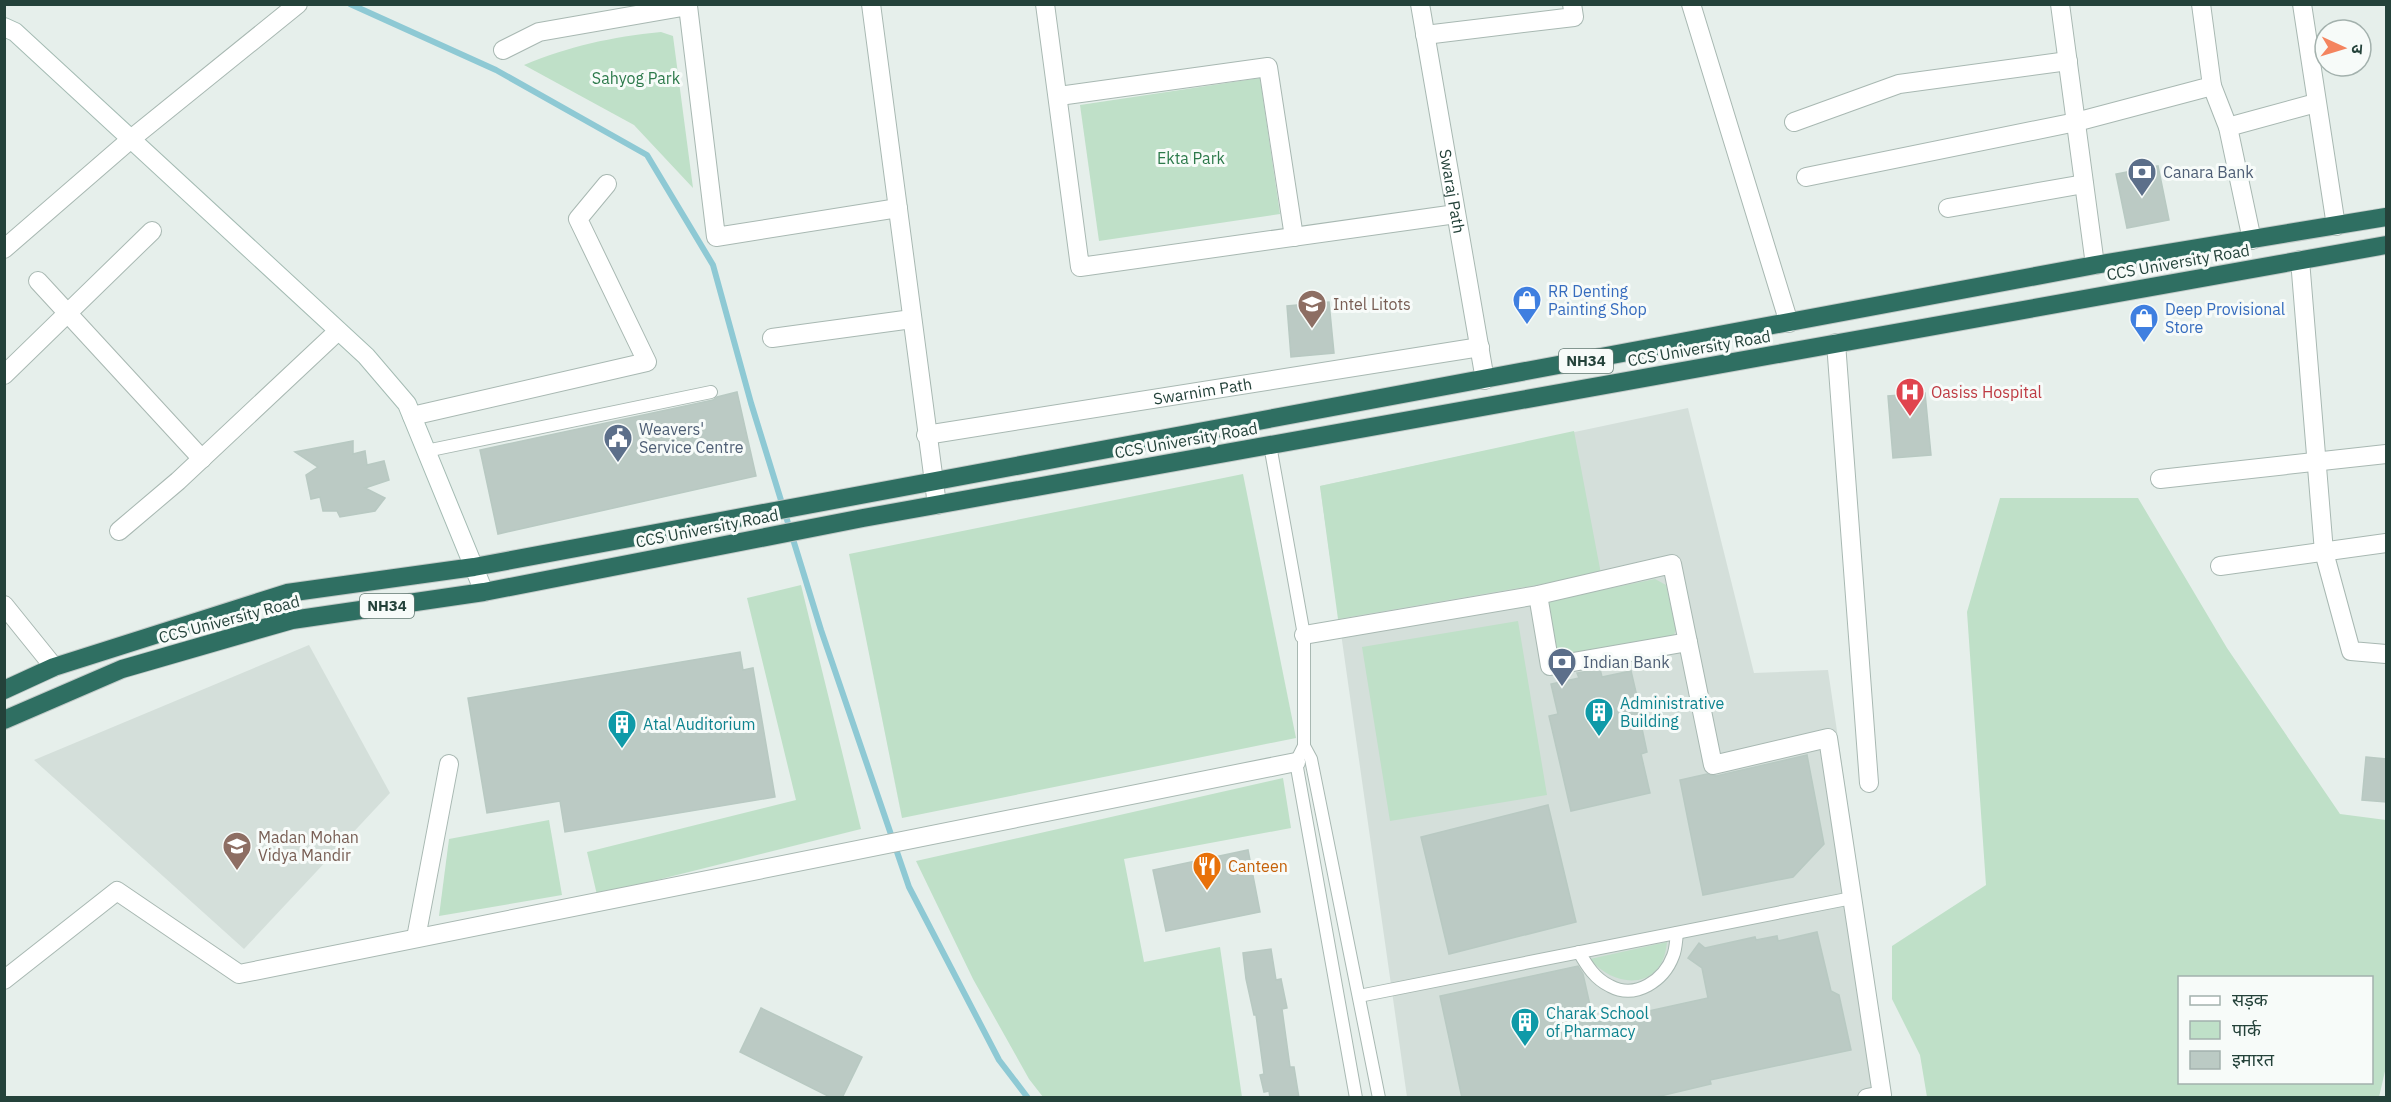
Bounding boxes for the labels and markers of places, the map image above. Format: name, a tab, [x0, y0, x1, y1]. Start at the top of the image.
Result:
bank icon: Canara Bank	[2126, 156, 2158, 198]
place label: Canara Bank	[2163, 162, 2254, 182]
place label: RR Denting Painting Shop	[1548, 281, 1647, 319]
shop icon: RR Denting Painting Shop	[1511, 284, 1543, 326]
school or university icon: Intel Litots	[1296, 288, 1328, 330]
place label: Intel Litots	[1333, 294, 1411, 314]
place label: Deep Provisional Store	[2165, 299, 2285, 337]
shop icon: Deep Provisional Store	[2128, 302, 2160, 344]
hospital icon: Oasiss Hospital	[1894, 376, 1926, 418]
place label: Oasiss Hospital	[1931, 382, 2042, 402]
place label: Weavers' Service Centre	[639, 419, 744, 457]
public building icon: Weavers' Service Centre	[602, 422, 634, 464]
bank icon: Indian Bank	[1546, 646, 1578, 688]
place label: Indian Bank	[1583, 652, 1670, 672]
place label: Administrative Building	[1620, 693, 1725, 731]
building icon: Administrative Building	[1583, 696, 1615, 738]
building icon: Atal Auditorium	[606, 708, 638, 750]
place label: Atal Auditorium	[643, 714, 756, 734]
place label: Madan Mohan Vidya Mandir	[258, 827, 359, 865]
school or university icon: Madan Mohan Vidya Mandir	[221, 830, 253, 872]
restaurant icon: Canteen	[1191, 850, 1223, 892]
place label: Canteen	[1228, 856, 1288, 876]
place label: Charak School of Pharmacy	[1546, 1003, 1649, 1041]
building icon: Charak School of Pharmacy	[1509, 1006, 1541, 1048]

